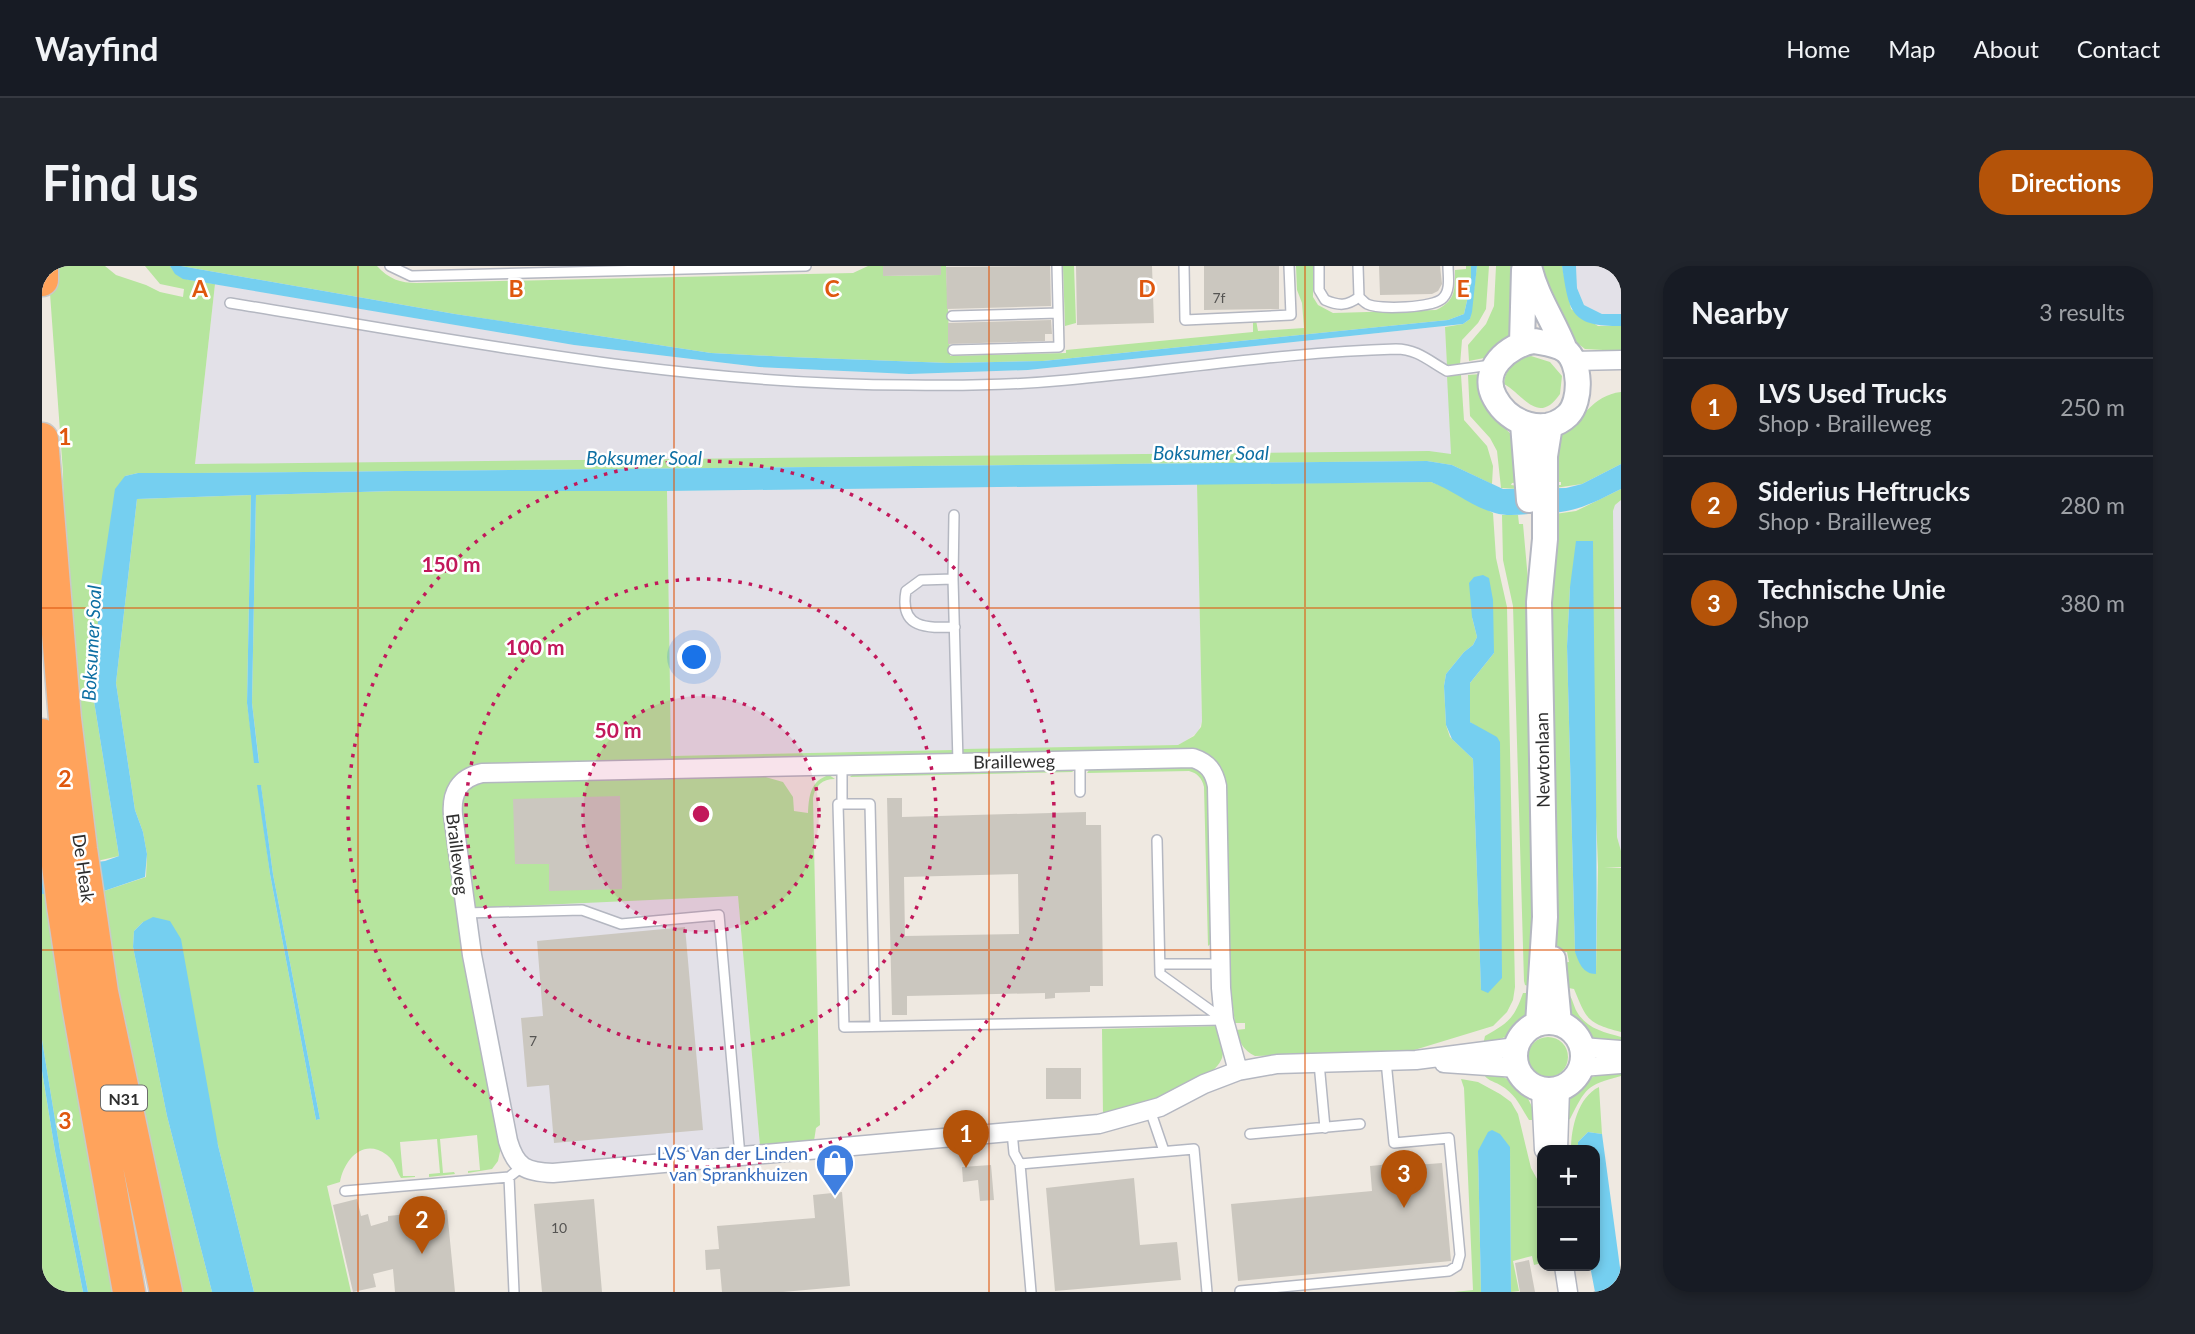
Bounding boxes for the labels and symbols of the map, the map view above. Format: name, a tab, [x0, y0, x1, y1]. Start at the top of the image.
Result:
text: A	[191, 274, 209, 302]
text: B	[508, 274, 524, 302]
text: C	[824, 274, 840, 302]
text: D	[1138, 274, 1156, 302]
text: E	[1456, 274, 1470, 302]
house number: 7f	[1212, 289, 1226, 306]
text: 1	[58, 422, 72, 450]
water label: Boksumer Soal	[1153, 441, 1269, 464]
water label: Boksumer Soal	[586, 446, 702, 469]
text: 150 m	[421, 551, 481, 576]
water label: Boksumer Soal	[76, 585, 106, 701]
text: 100 m	[505, 634, 565, 659]
your location	[677, 640, 711, 674]
street label: Newtonlaan	[1530, 712, 1554, 808]
text: 50 m	[594, 717, 642, 742]
street label: Brailleweg	[973, 749, 1055, 773]
text: 2	[58, 764, 72, 792]
centre of rings	[689, 802, 713, 826]
street label: Brailleweg	[442, 812, 474, 896]
street label: De Heak	[68, 832, 100, 904]
house number: 7	[529, 1032, 537, 1049]
road number: N31	[101, 1086, 147, 1111]
text: 3	[58, 1106, 72, 1134]
pin: 1	[943, 1110, 989, 1168]
place label: LVS Van der Linden van Sprankhuizen	[657, 1142, 808, 1185]
shop icon: LVS Van der Linden van Sprankhuizen	[814, 1142, 856, 1197]
pin: 3	[1381, 1150, 1427, 1208]
pin: 2	[399, 1196, 445, 1254]
house number: 10	[551, 1219, 567, 1236]

